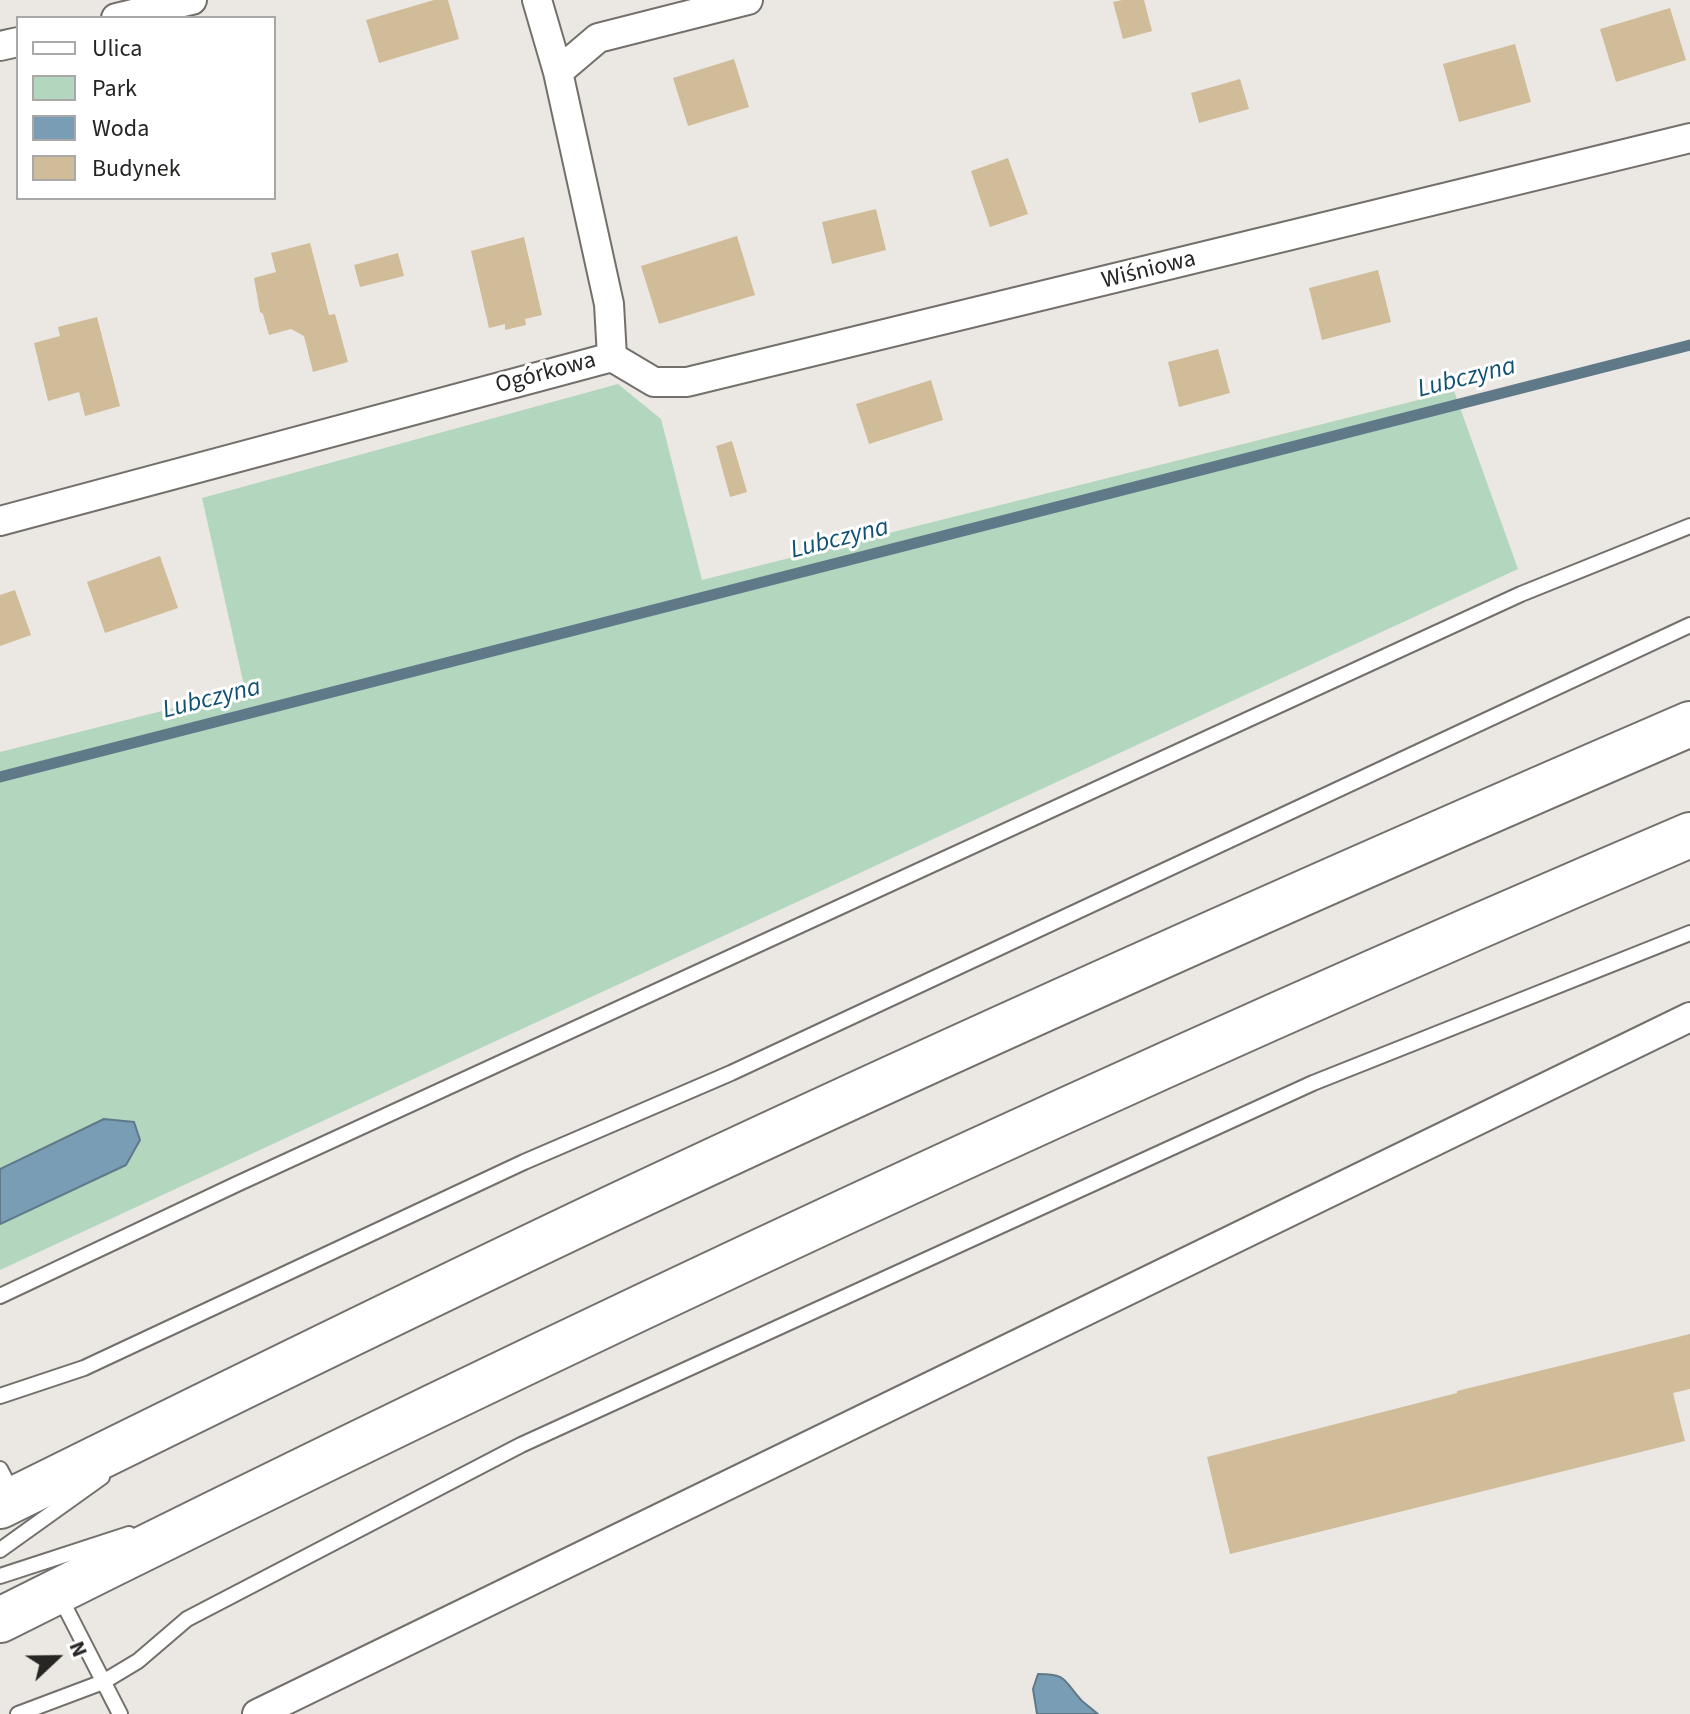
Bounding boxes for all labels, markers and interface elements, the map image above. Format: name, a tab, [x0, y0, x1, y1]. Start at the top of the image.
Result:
legend	[16, 16, 276, 200]
text: Ulica	[92, 31, 142, 66]
text: Park	[92, 71, 137, 106]
text: Woda	[92, 111, 149, 146]
text: Budynek	[92, 151, 181, 186]
street label: Wiśniowa	[1099, 245, 1199, 297]
street label: Ogórkowa	[493, 347, 599, 401]
water label: Lubczyna	[1414, 352, 1520, 406]
water label: Lubczyna	[787, 513, 893, 567]
water label: Lubczyna	[159, 673, 265, 727]
north arrow	[16, 1618, 96, 1698]
text: N	[61, 1636, 96, 1662]

